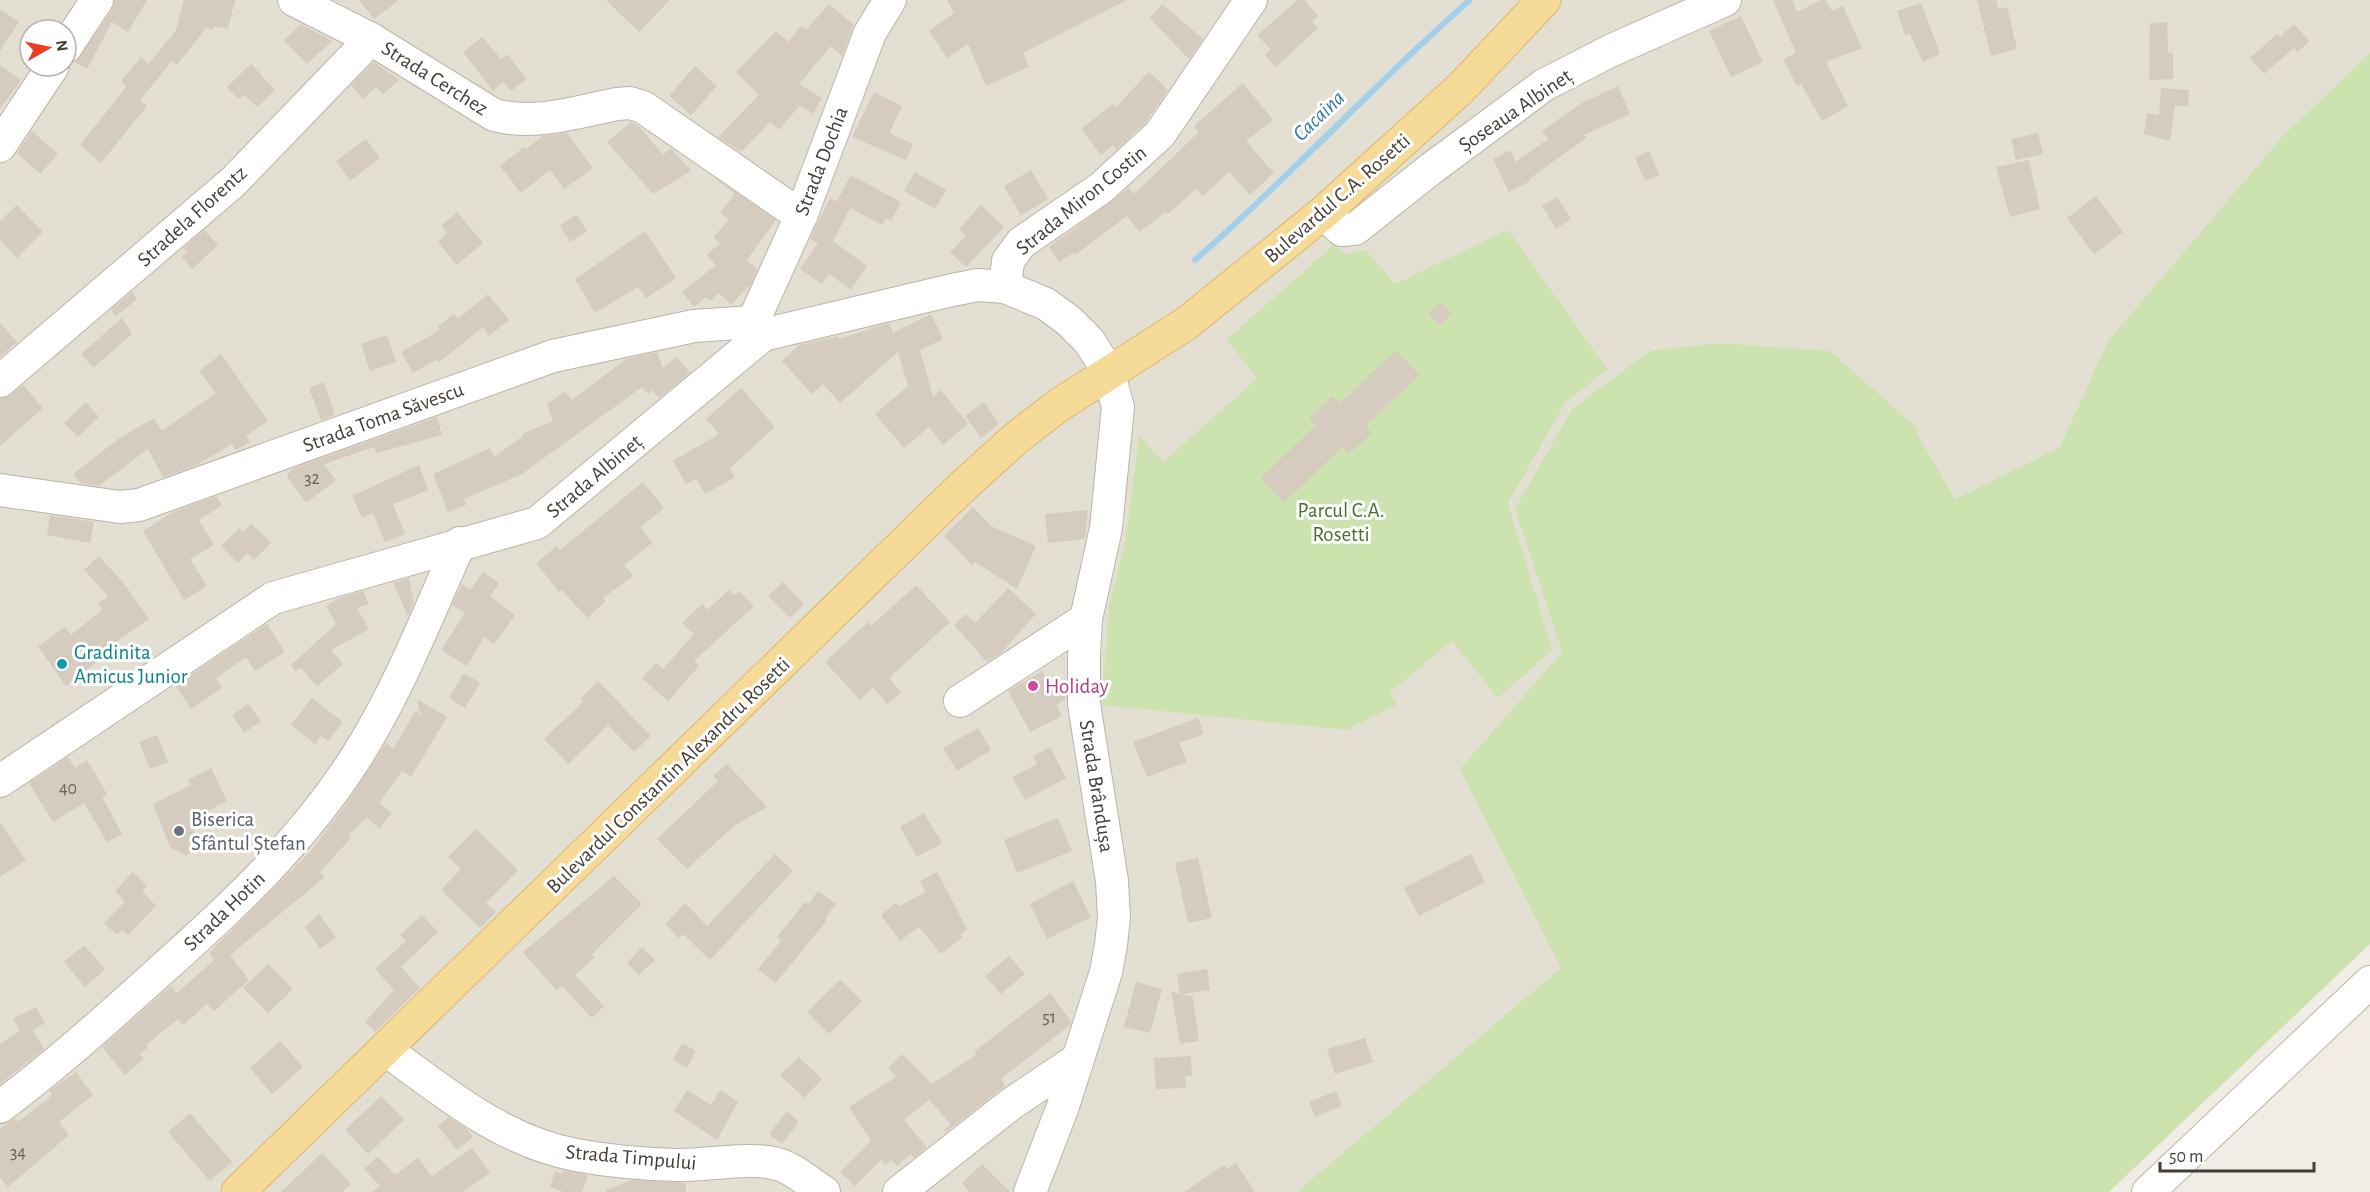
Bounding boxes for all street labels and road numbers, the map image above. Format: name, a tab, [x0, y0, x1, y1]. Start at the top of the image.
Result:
street label: Strada Cerchez	[378, 37, 492, 119]
street label: Șoseaua Albineț	[1455, 65, 1577, 157]
street label: Strada Dochia	[791, 104, 852, 218]
street label: Bulevardul C.A. Rosetti	[1261, 130, 1414, 267]
street label: Strada Miron Costin	[1012, 142, 1150, 259]
street label: Stradela Florentz	[134, 162, 251, 271]
street label: Strada Toma Săvescu	[300, 378, 467, 456]
street label: Strada Albineț	[543, 430, 648, 524]
street label: Bulevardul Constantin Alexandru Rosetti	[543, 653, 794, 897]
street label: Strada Brândușa	[1074, 718, 1117, 854]
street label: Strada Hotin	[180, 868, 269, 955]
street label: Strada Timpului	[565, 1141, 697, 1174]

